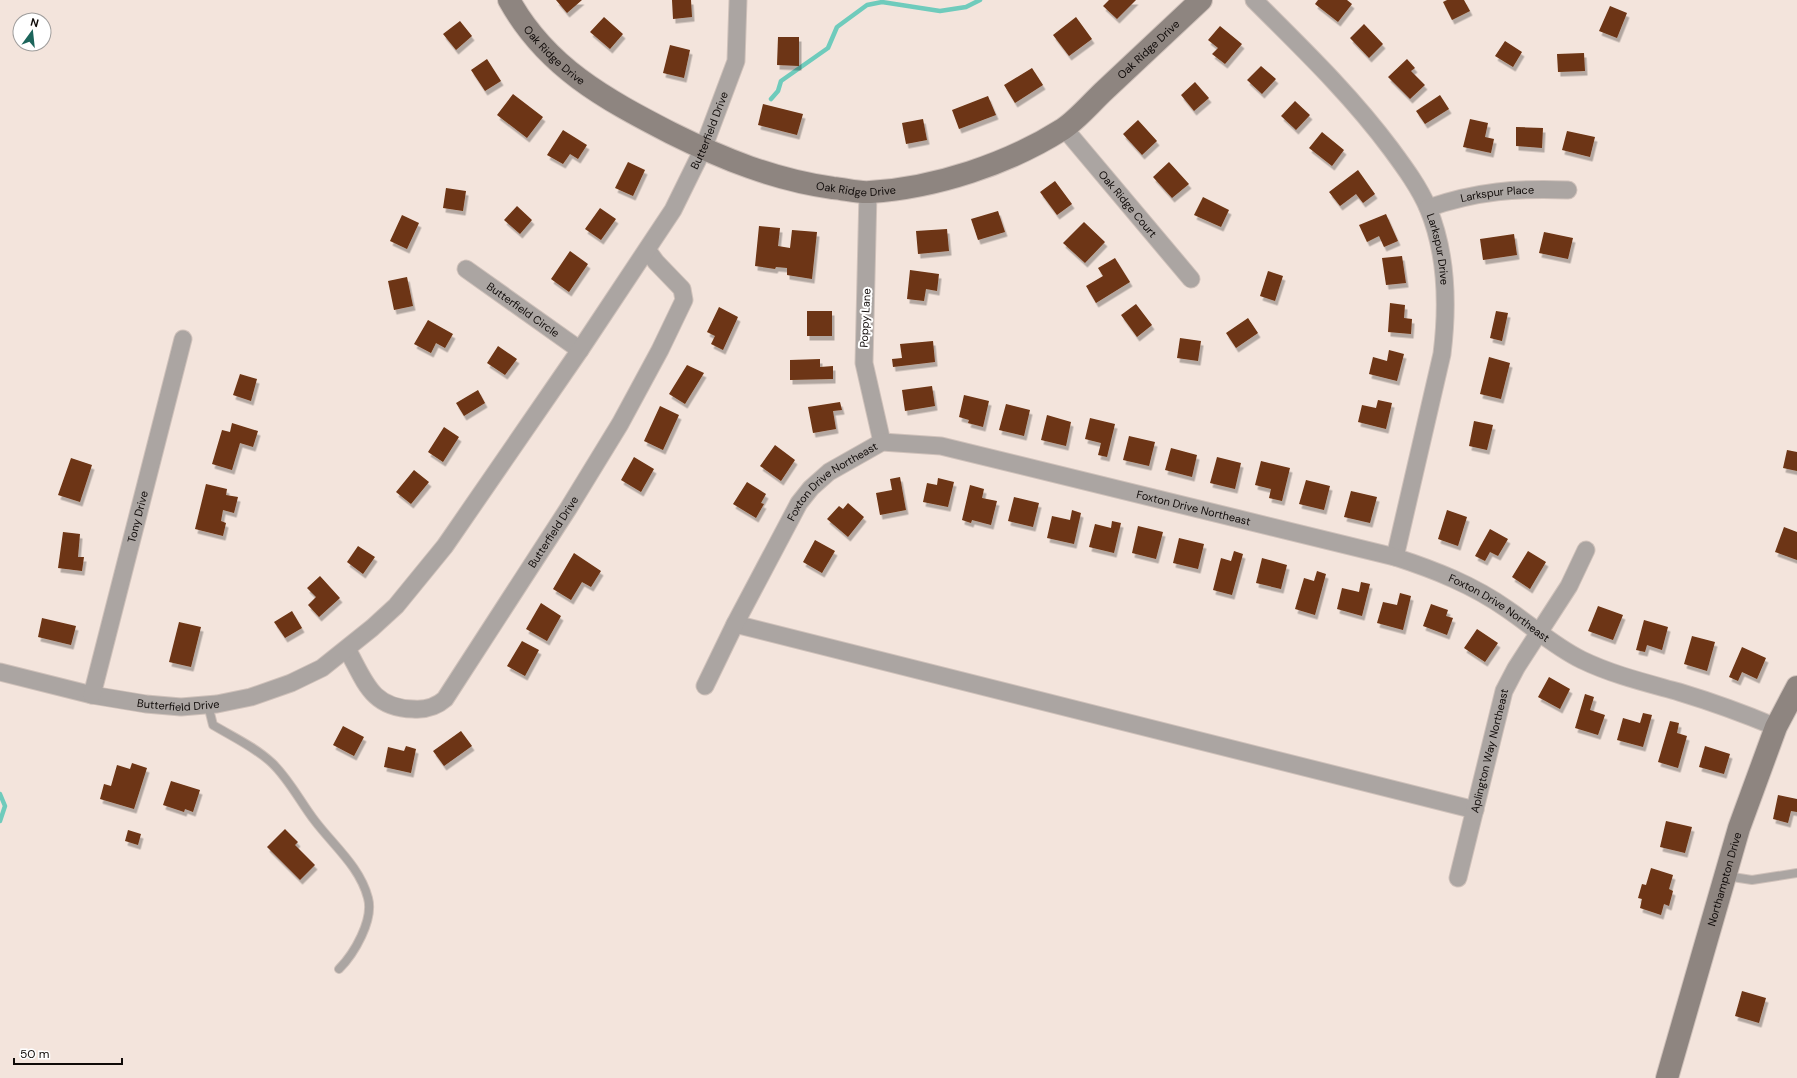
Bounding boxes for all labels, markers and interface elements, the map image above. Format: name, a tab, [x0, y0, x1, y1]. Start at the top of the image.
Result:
north arrow	[12, 12, 52, 52]
text: N	[29, 15, 40, 30]
street label: Oak Ridge Drive	[1114, 17, 1182, 82]
street label: Oak Ridge Drive	[521, 23, 588, 88]
street label: Butterfield Drive	[687, 90, 731, 172]
street label: Oak Ridge Court	[1096, 167, 1160, 240]
street label: Oak Ridge Drive	[815, 178, 897, 199]
street label: Larkspur Place	[1459, 183, 1534, 205]
street label: Larkspur Drive	[1424, 211, 1452, 285]
street label: Butterfield Circle	[484, 279, 562, 340]
street label: Poppy Lane	[856, 288, 874, 348]
street label: Foxton Drive Northeast	[784, 439, 880, 523]
street label: Foxton Drive Northeast	[1135, 487, 1252, 528]
street label: Tony Drive	[124, 489, 151, 544]
street label: Butterfield Drive	[525, 493, 581, 570]
street label: Foxton Drive Northeast	[1447, 571, 1552, 645]
street label: Aplington Way Northeast	[1467, 687, 1511, 814]
street label: Butterfield Drive	[136, 696, 220, 714]
street label: Northampton Drive	[1704, 830, 1744, 928]
scale bar	[14, 1040, 122, 1066]
text: 50 m	[20, 1046, 49, 1062]

